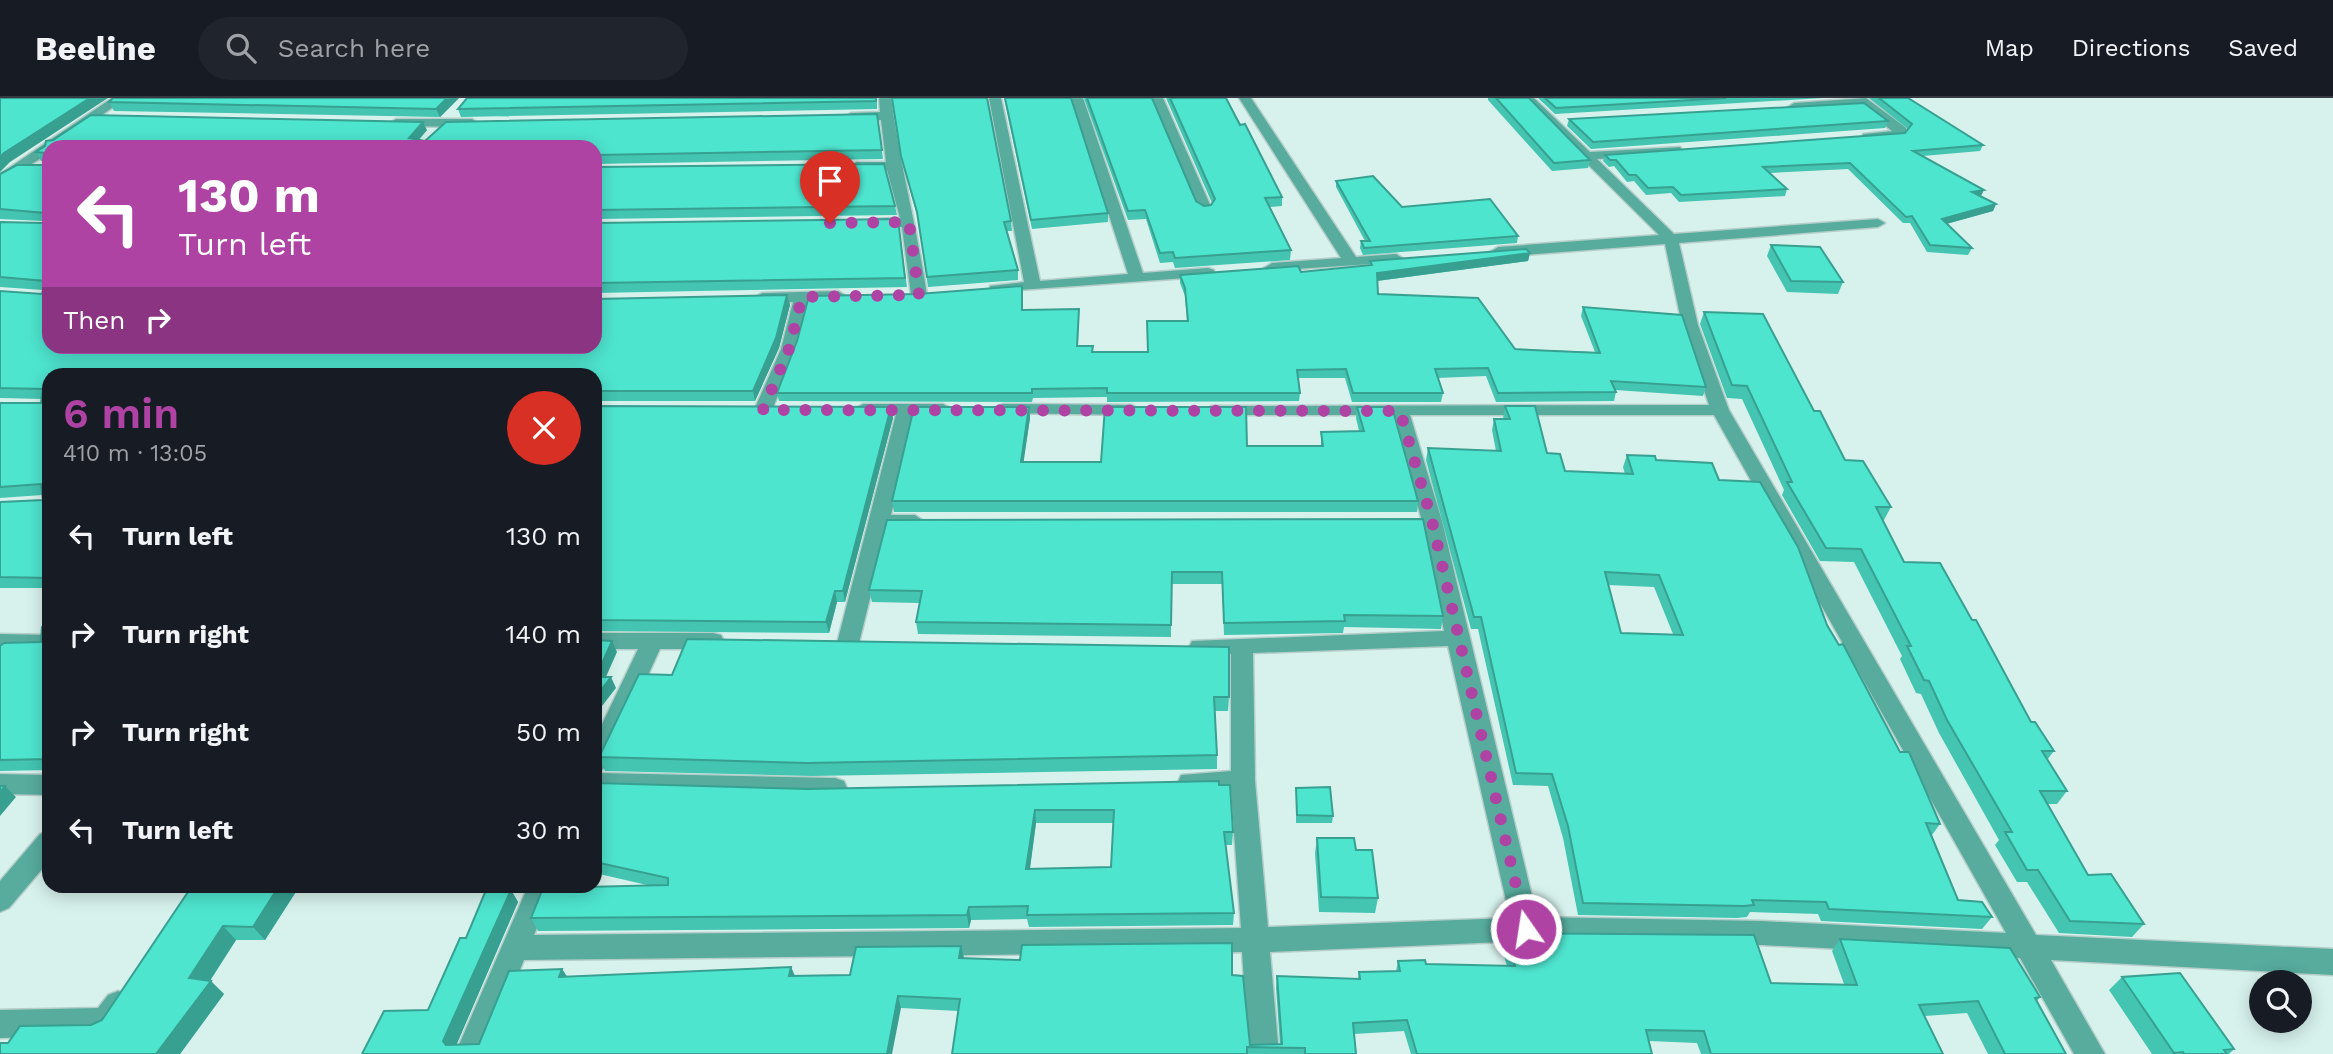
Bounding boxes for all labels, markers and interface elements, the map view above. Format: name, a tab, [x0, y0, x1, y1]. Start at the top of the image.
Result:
search box	[198, 17, 688, 80]
text: Beeline	[35, 29, 156, 68]
icon: search	[222, 29, 260, 67]
text: Search here	[278, 33, 430, 63]
text: Map	[1985, 34, 2034, 62]
text: Directions	[2072, 34, 2190, 62]
text: Saved	[2228, 34, 2298, 62]
pin	[800, 151, 860, 223]
icon: arrive	[811, 162, 849, 200]
text: 130 m	[178, 166, 320, 224]
icon: left	[63, 168, 154, 259]
text: Turn left	[178, 225, 311, 263]
icon: right	[139, 301, 177, 339]
text: Then	[63, 305, 125, 335]
text: 6 min	[63, 389, 179, 438]
button: close	[507, 391, 581, 465]
text: 410 m · 13:05	[63, 440, 207, 467]
icon: left	[63, 517, 101, 555]
text: Turn left	[122, 521, 233, 551]
text: 130 m	[506, 521, 581, 551]
icon: right	[63, 615, 101, 653]
text: Turn right	[122, 619, 249, 649]
text: 140 m	[505, 619, 581, 649]
icon: right	[63, 713, 101, 751]
text: Turn right	[122, 717, 249, 747]
text: 50 m	[516, 717, 581, 747]
icon: left	[63, 811, 101, 849]
text: Turn left	[122, 815, 233, 845]
text: 30 m	[516, 815, 581, 845]
position arrow	[1489, 892, 1563, 966]
map controls	[2249, 970, 2312, 1033]
button: search	[2249, 970, 2312, 1033]

